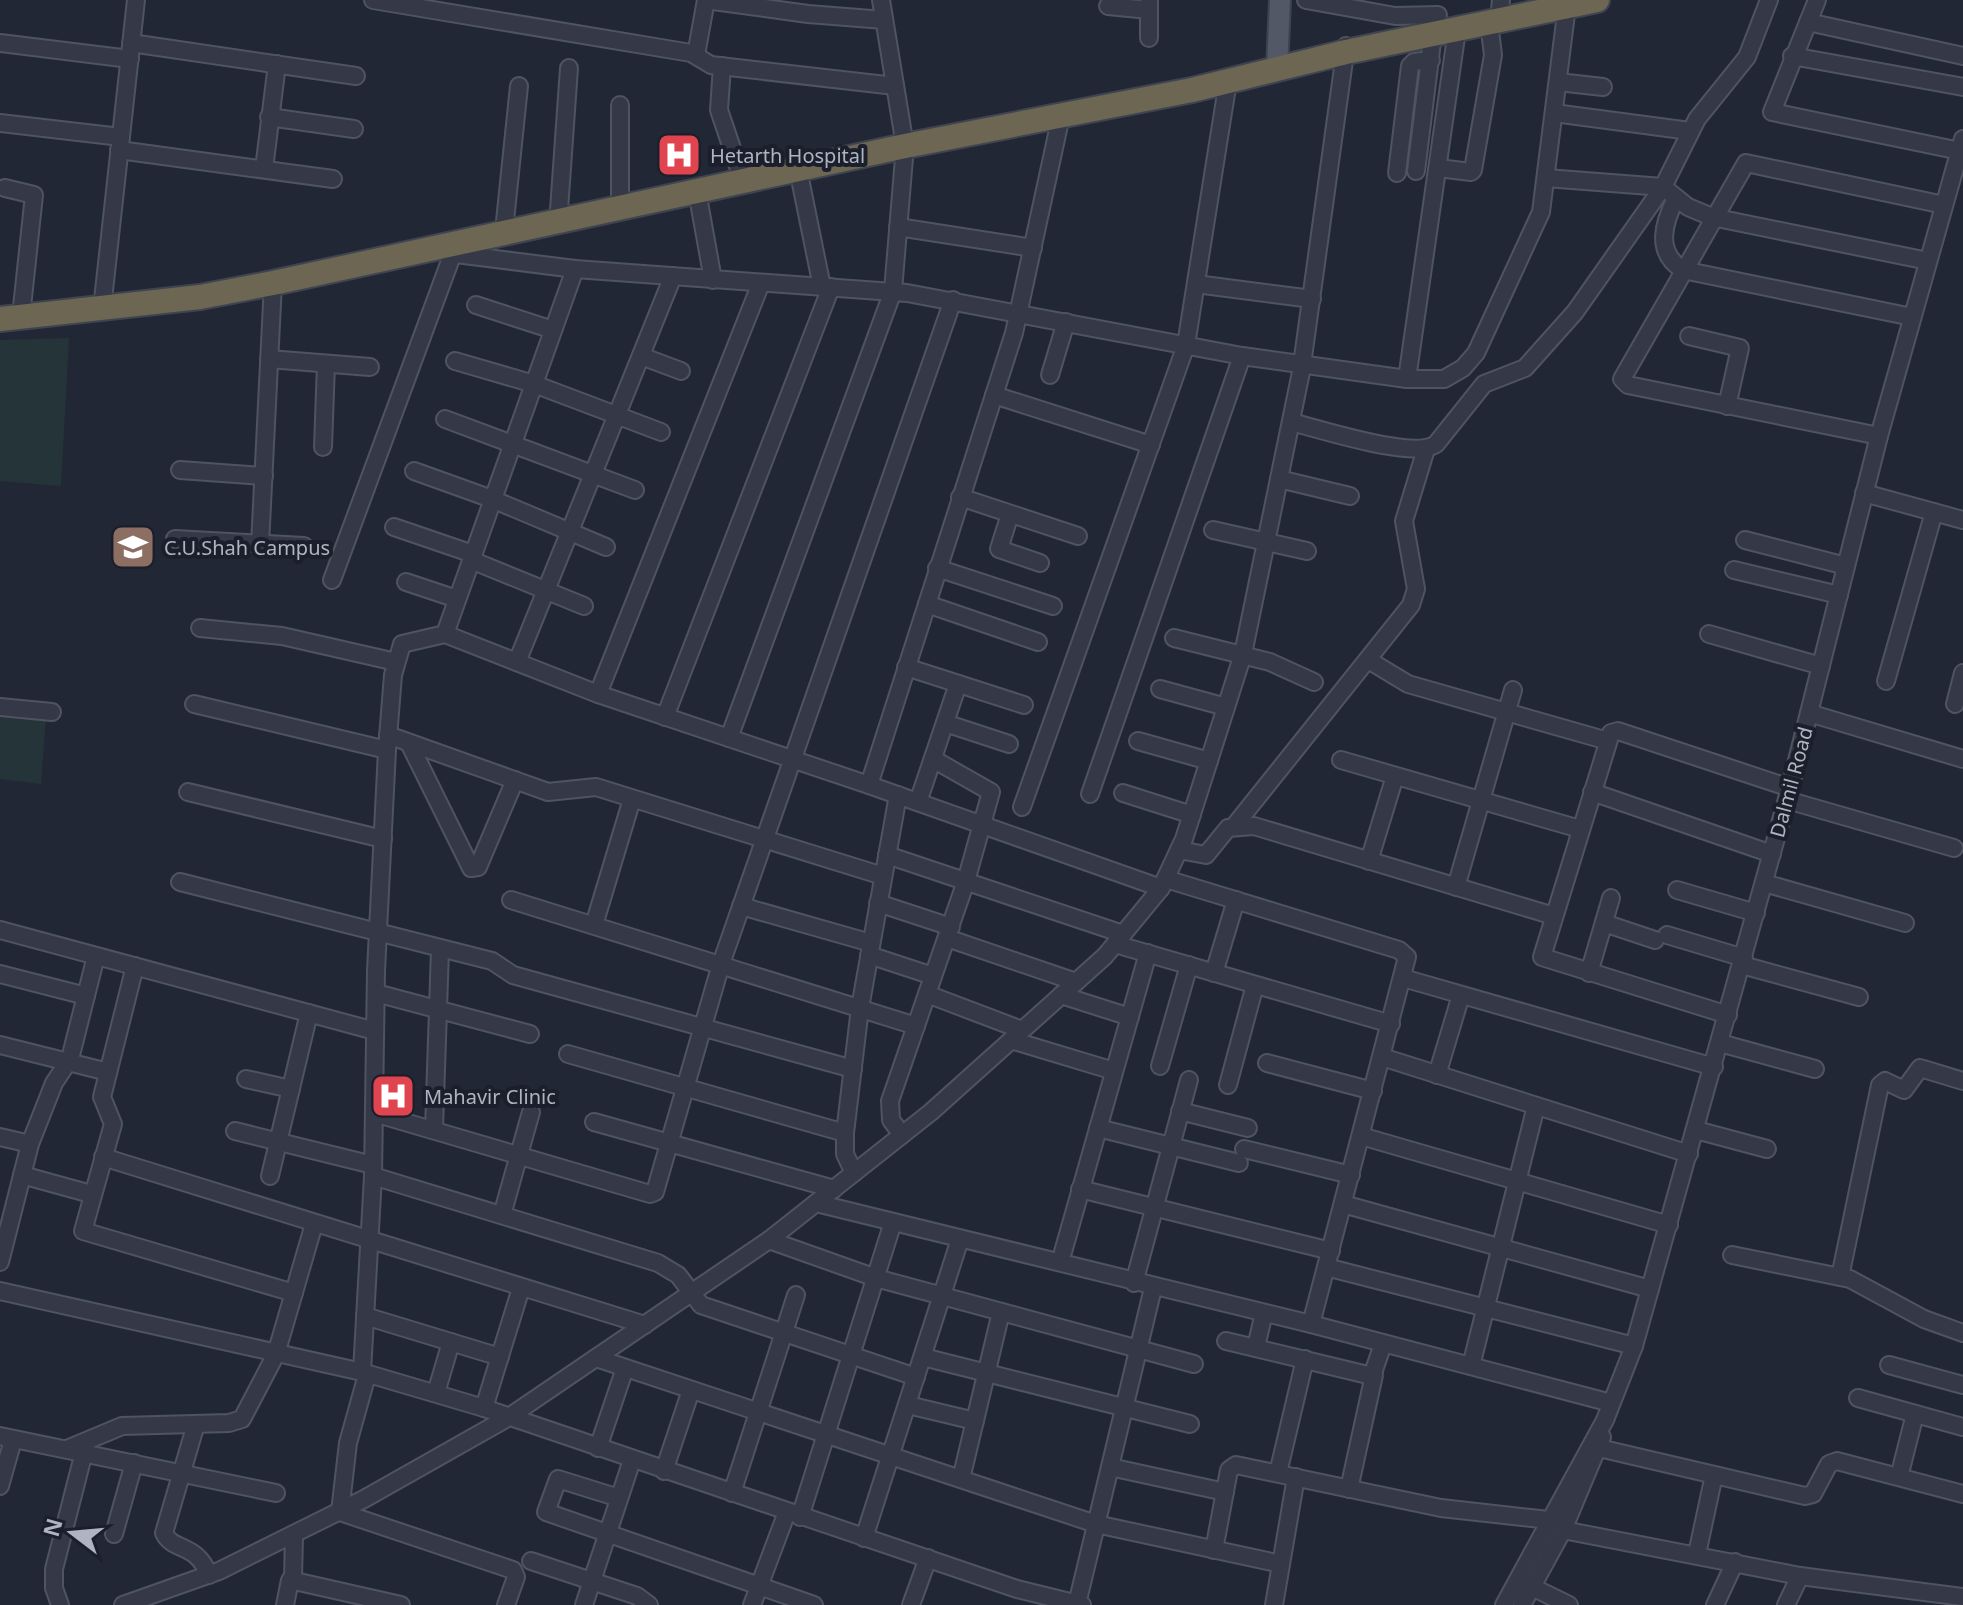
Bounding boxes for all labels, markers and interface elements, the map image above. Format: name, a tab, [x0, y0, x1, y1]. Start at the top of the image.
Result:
hospital icon: Hetarth Hospital	[655, 131, 703, 179]
place label: Hetarth Hospital	[710, 142, 865, 169]
school or university icon: C.U.Shah Campus	[109, 523, 157, 571]
place label: C.U.Shah Campus	[164, 534, 330, 561]
street label: Dalmil Road	[1763, 724, 1819, 840]
hospital icon: Mahavir Clinic	[369, 1072, 417, 1120]
place label: Mahavir Clinic	[424, 1083, 556, 1110]
north arrow	[32, 1493, 112, 1573]
text: N	[35, 1514, 69, 1540]

